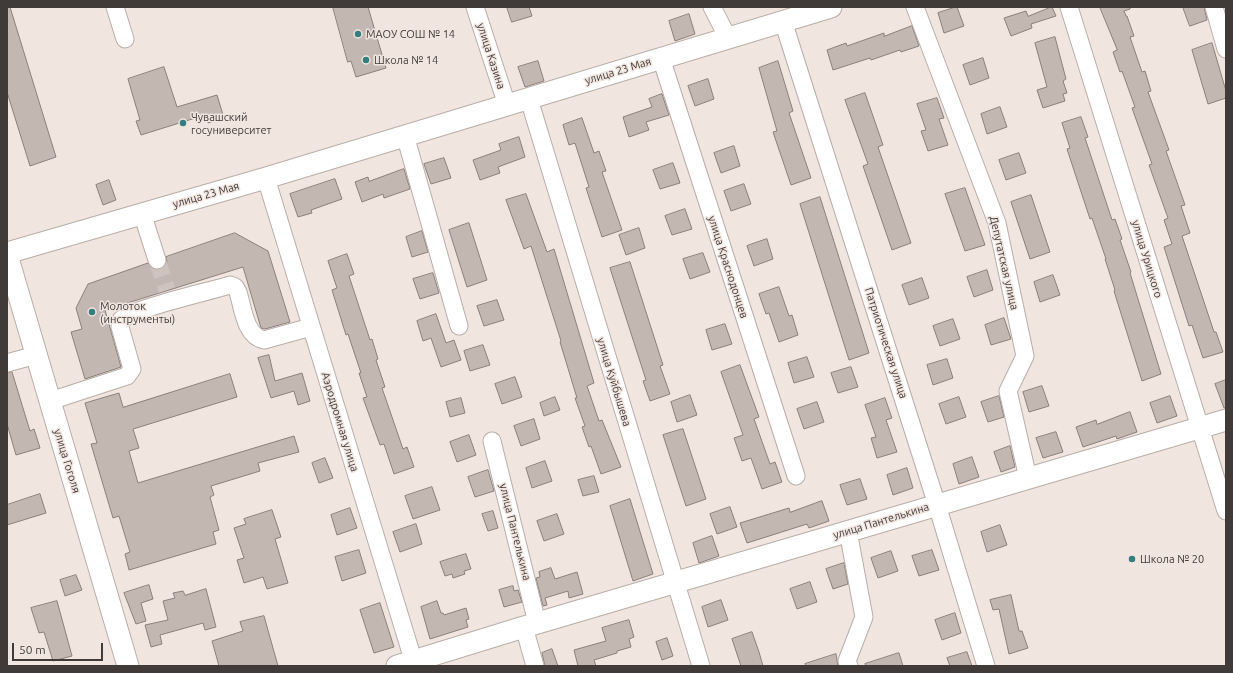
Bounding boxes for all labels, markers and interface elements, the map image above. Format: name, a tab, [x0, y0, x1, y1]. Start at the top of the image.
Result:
street label: улица Казина	[474, 21, 508, 91]
place label: МАОУ СОШ № 14	[366, 27, 455, 41]
marker: МАОУ СОШ № 14	[353, 29, 363, 39]
place label: Школа № 14	[374, 53, 438, 67]
marker: Школа № 14	[361, 55, 371, 65]
street label: улица 23 Мая	[583, 55, 653, 87]
place label: Чувашский госуниверситет	[191, 110, 271, 136]
marker: Чувашский госуниверситет	[178, 118, 188, 128]
street label: улица 23 Мая	[171, 179, 241, 211]
street label: улица Краснодонцев	[705, 214, 751, 320]
street label: Депутатская улица	[987, 215, 1021, 311]
street label: улица Урицкого	[1129, 218, 1165, 300]
street label: Патриотическая улица	[862, 286, 910, 400]
place label: Молоток (инструменты)	[100, 299, 175, 325]
marker: Молоток (инструменты)	[87, 307, 97, 317]
street label: улица Куйбышева	[594, 336, 634, 428]
street label: Аэродромная улица	[319, 371, 361, 473]
street label: улица Гоголя	[51, 427, 83, 495]
street label: улица Пантелькина	[497, 482, 533, 582]
street label: улица Пантелькина	[831, 500, 931, 542]
place label: Школа № 20	[1140, 552, 1204, 566]
marker: Школа № 20	[1127, 554, 1137, 564]
scale bar	[14, 635, 105, 661]
text: 50 m	[19, 643, 46, 656]

